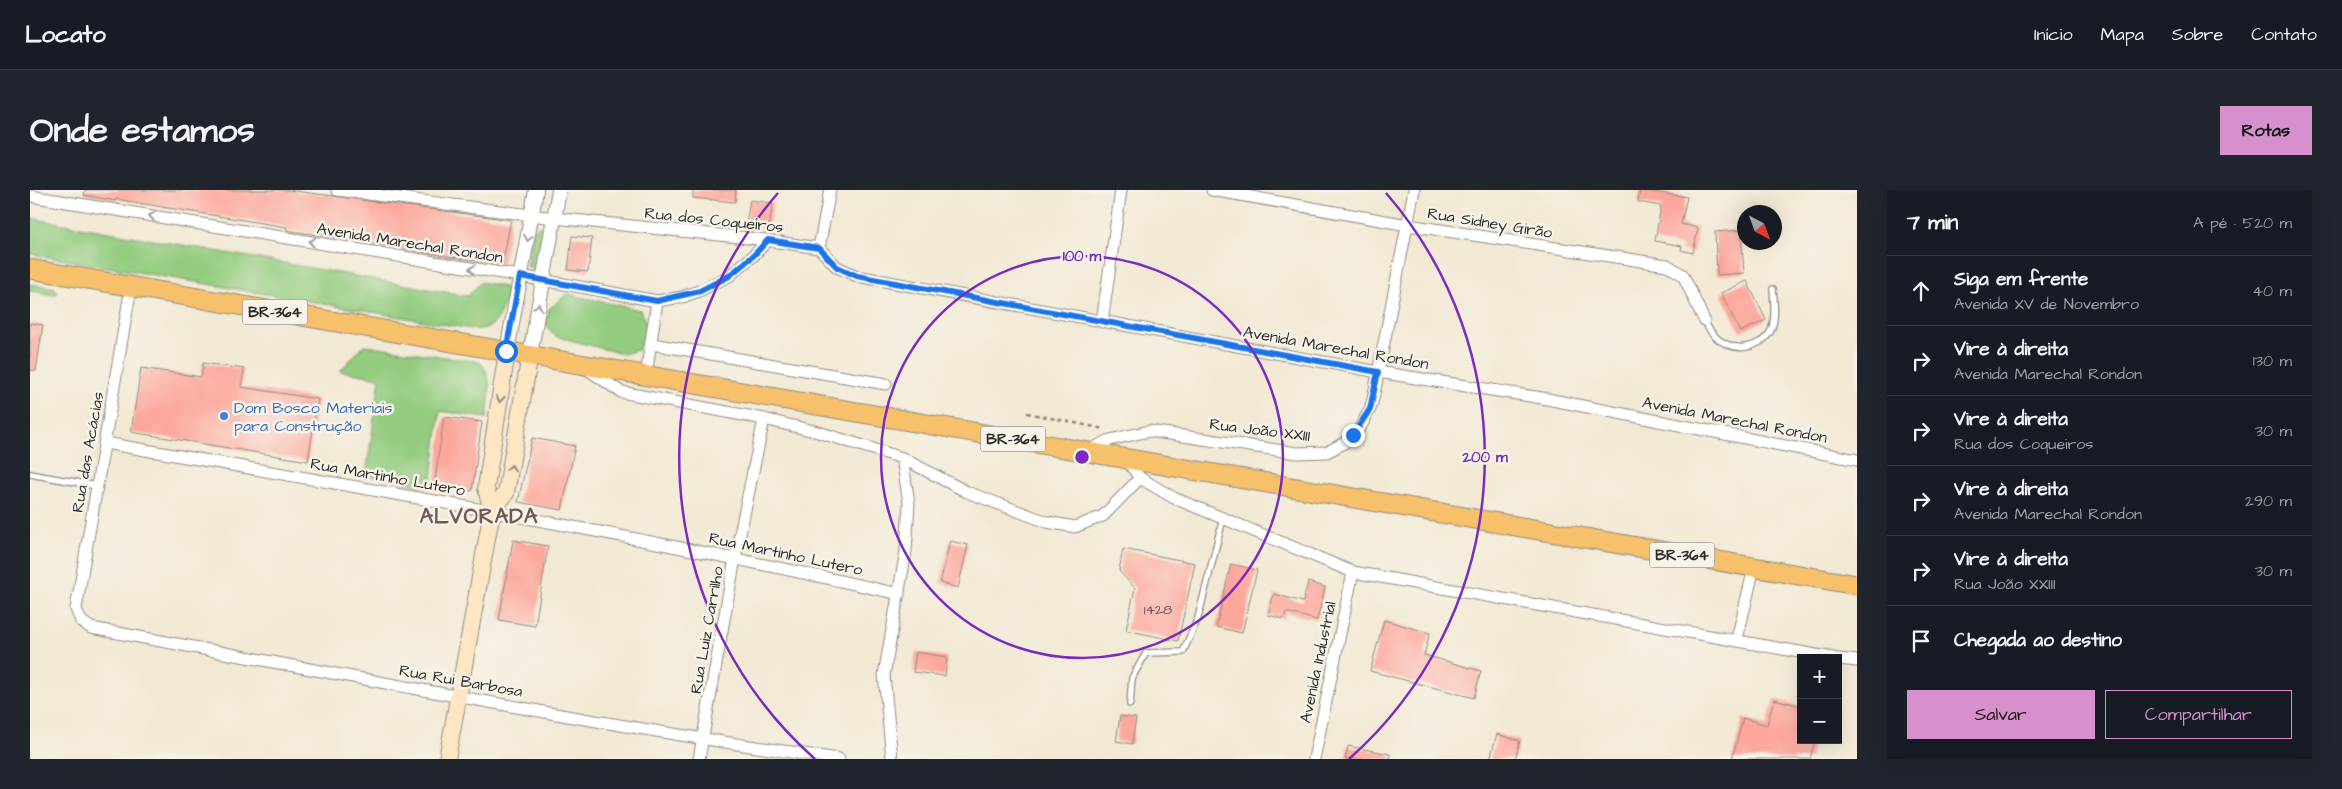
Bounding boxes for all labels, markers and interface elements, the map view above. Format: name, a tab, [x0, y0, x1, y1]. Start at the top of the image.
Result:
text: Locato	[25, 18, 106, 52]
text: Início	[2034, 22, 2073, 47]
text: Mapa	[2101, 22, 2144, 47]
text: Sobre	[2172, 22, 2223, 47]
text: Contato	[2251, 22, 2317, 47]
text: Onde estamos	[30, 106, 255, 155]
button: Rotas	[2220, 106, 2312, 155]
street label: Rua dos Coqueiros	[643, 202, 784, 238]
street label: Rua Sidney Girão	[1426, 202, 1554, 245]
north arrow	[1737, 205, 1782, 250]
text: 7 min	[1907, 208, 1958, 237]
one-way arrow	[147, 212, 156, 222]
text: A pé · 520 m	[2193, 212, 2292, 234]
street label: Avenida Marechal Rondon	[315, 217, 504, 269]
one-way arrow	[523, 234, 533, 242]
one-way arrow	[308, 238, 316, 248]
text: 100 m	[1063, 246, 1102, 267]
one-way arrow	[468, 264, 477, 274]
text: Siga em frente	[1954, 266, 2088, 293]
icon: ahead	[1907, 277, 1935, 305]
text: 40 m	[2252, 280, 2292, 302]
text: Avenida XV de Novembro	[1954, 293, 2139, 315]
road number: BR-364	[242, 300, 308, 324]
one-way arrow	[533, 302, 543, 311]
street label: Avenida Marechal Rondon	[1241, 321, 1430, 375]
text: Vire à direita	[1954, 336, 2068, 363]
route start	[495, 340, 518, 363]
icon: right	[1907, 347, 1935, 375]
text: 130 m	[2253, 350, 2292, 372]
text: Avenida Marechal Rondon	[1954, 363, 2142, 385]
street label: Rua das Acácias	[67, 390, 109, 514]
street label: Avenida Marechal Rondon	[1640, 391, 1829, 449]
one-way arrow	[495, 395, 506, 403]
place label: Dom Bosco Materiais para Construção	[234, 397, 393, 437]
text: Vire à direita	[1954, 406, 2068, 433]
marker: Dom Bosco Materiais para Construção	[218, 410, 230, 422]
street label: Rua João XXIII	[1208, 413, 1312, 447]
icon: right	[1907, 417, 1935, 445]
text: 30 m	[2255, 420, 2292, 442]
route end	[1342, 424, 1365, 447]
road number: BR-364	[980, 426, 1046, 452]
text: Rua dos Coqueiros	[1954, 433, 2093, 455]
text: 200 m	[1461, 447, 1508, 468]
centre of rings	[1073, 448, 1091, 466]
street label: Rua Martinho Lutero	[309, 453, 467, 501]
one-way arrow	[505, 463, 515, 472]
text: Vire à direita	[1954, 476, 2068, 503]
icon: right	[1907, 487, 1935, 515]
text: 290 m	[2245, 490, 2292, 512]
district label: ALVORADA	[420, 502, 538, 531]
text: Avenida Marechal Rondon	[1954, 503, 2142, 525]
street label: Rua Martinho Lutero	[707, 527, 865, 581]
road number: BR-364	[1650, 542, 1714, 568]
text: Vire à direita	[1954, 546, 2068, 573]
icon: right	[1907, 557, 1935, 585]
text: 30 m	[2255, 560, 2292, 582]
street label: Rua Luiz Carrilho	[685, 565, 729, 696]
text: Rua João XXIII	[1954, 573, 2056, 595]
house number: 1428	[1144, 600, 1172, 620]
street label: Avenida Industrial	[1294, 600, 1342, 725]
icon: arrive	[1907, 627, 1935, 655]
text: Chegada ao destino	[1954, 627, 2122, 654]
map controls	[1797, 654, 1842, 744]
button: +	[1797, 654, 1842, 699]
street label: Rua Rui Barbosa	[397, 659, 524, 703]
button: Salvar	[1907, 690, 2095, 739]
button: Compartilhar	[2105, 690, 2292, 739]
button: −	[1797, 699, 1842, 744]

